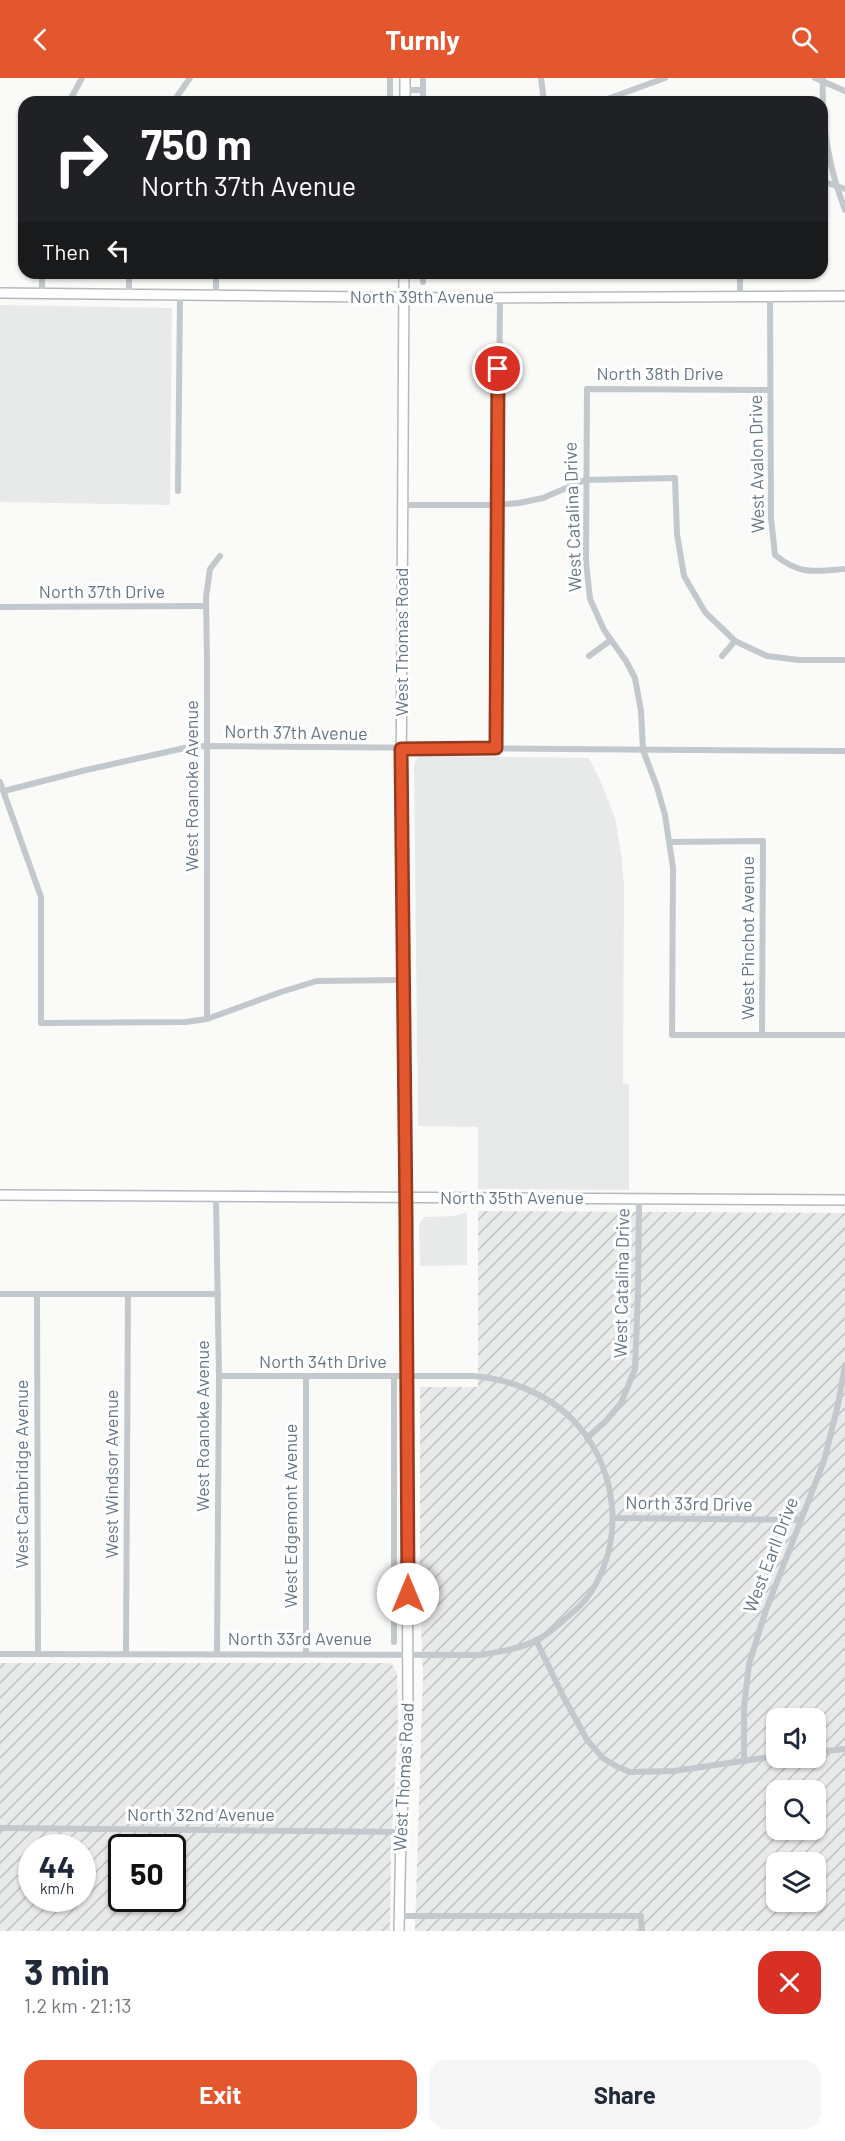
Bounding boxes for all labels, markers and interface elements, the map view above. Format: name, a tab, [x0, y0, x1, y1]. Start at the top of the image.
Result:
icon: back	[24, 23, 57, 56]
text: Turnly	[385, 23, 460, 55]
icon: search	[788, 23, 821, 56]
text: 750 m	[141, 118, 252, 168]
icon: right	[42, 120, 120, 198]
text: North 37th Avenue	[141, 169, 356, 201]
icon: left	[102, 234, 135, 267]
text: Then	[42, 238, 90, 264]
street label: North 39th Avenue	[350, 285, 494, 307]
pin	[472, 343, 523, 394]
icon: arrive	[481, 352, 514, 385]
street label: North 38th Drive	[596, 362, 724, 384]
street label: West Avalon Drive	[744, 395, 768, 533]
street label: West Catalina Drive	[558, 442, 586, 592]
street label: West Thomas Road	[390, 568, 412, 716]
street label: North 37th Drive	[39, 580, 165, 602]
street label: West Roanoke Avenue	[180, 700, 202, 872]
street label: North 37th Avenue	[224, 720, 368, 744]
street label: West Pinchot Avenue	[736, 856, 758, 1020]
street label: North 35th Avenue	[440, 1186, 584, 1208]
street label: West Catalina Drive	[609, 1208, 633, 1358]
street label: West Roanoke Avenue	[191, 1340, 213, 1512]
street label: North 34th Drive	[259, 1350, 387, 1372]
street label: West Cambridge Avenue	[10, 1380, 32, 1568]
street label: West Windsor Avenue	[100, 1390, 122, 1558]
street label: West Edgemont Avenue	[279, 1424, 301, 1608]
street label: North 33rd Drive	[625, 1491, 753, 1515]
street label: West Earll Drive	[738, 1494, 802, 1615]
position arrow	[376, 1562, 440, 1626]
street label: North 33rd Avenue	[228, 1627, 372, 1649]
street label: West Thomas Road	[388, 1702, 418, 1852]
map controls	[766, 1708, 826, 1912]
button: sound	[766, 1708, 826, 1768]
button: search	[766, 1780, 826, 1840]
street label: North 32nd Avenue	[127, 1803, 275, 1825]
speed limit sign: 50	[108, 1834, 186, 1912]
text: 44	[39, 1848, 75, 1884]
button: layers	[766, 1852, 826, 1912]
text: km/h	[40, 1879, 74, 1897]
text: 3 min	[24, 1949, 110, 1992]
button: close	[758, 1951, 821, 2014]
text: 1.2 km · 21:13	[24, 1993, 132, 2017]
button: Exit	[24, 2060, 417, 2129]
button: Share	[429, 2060, 821, 2129]

